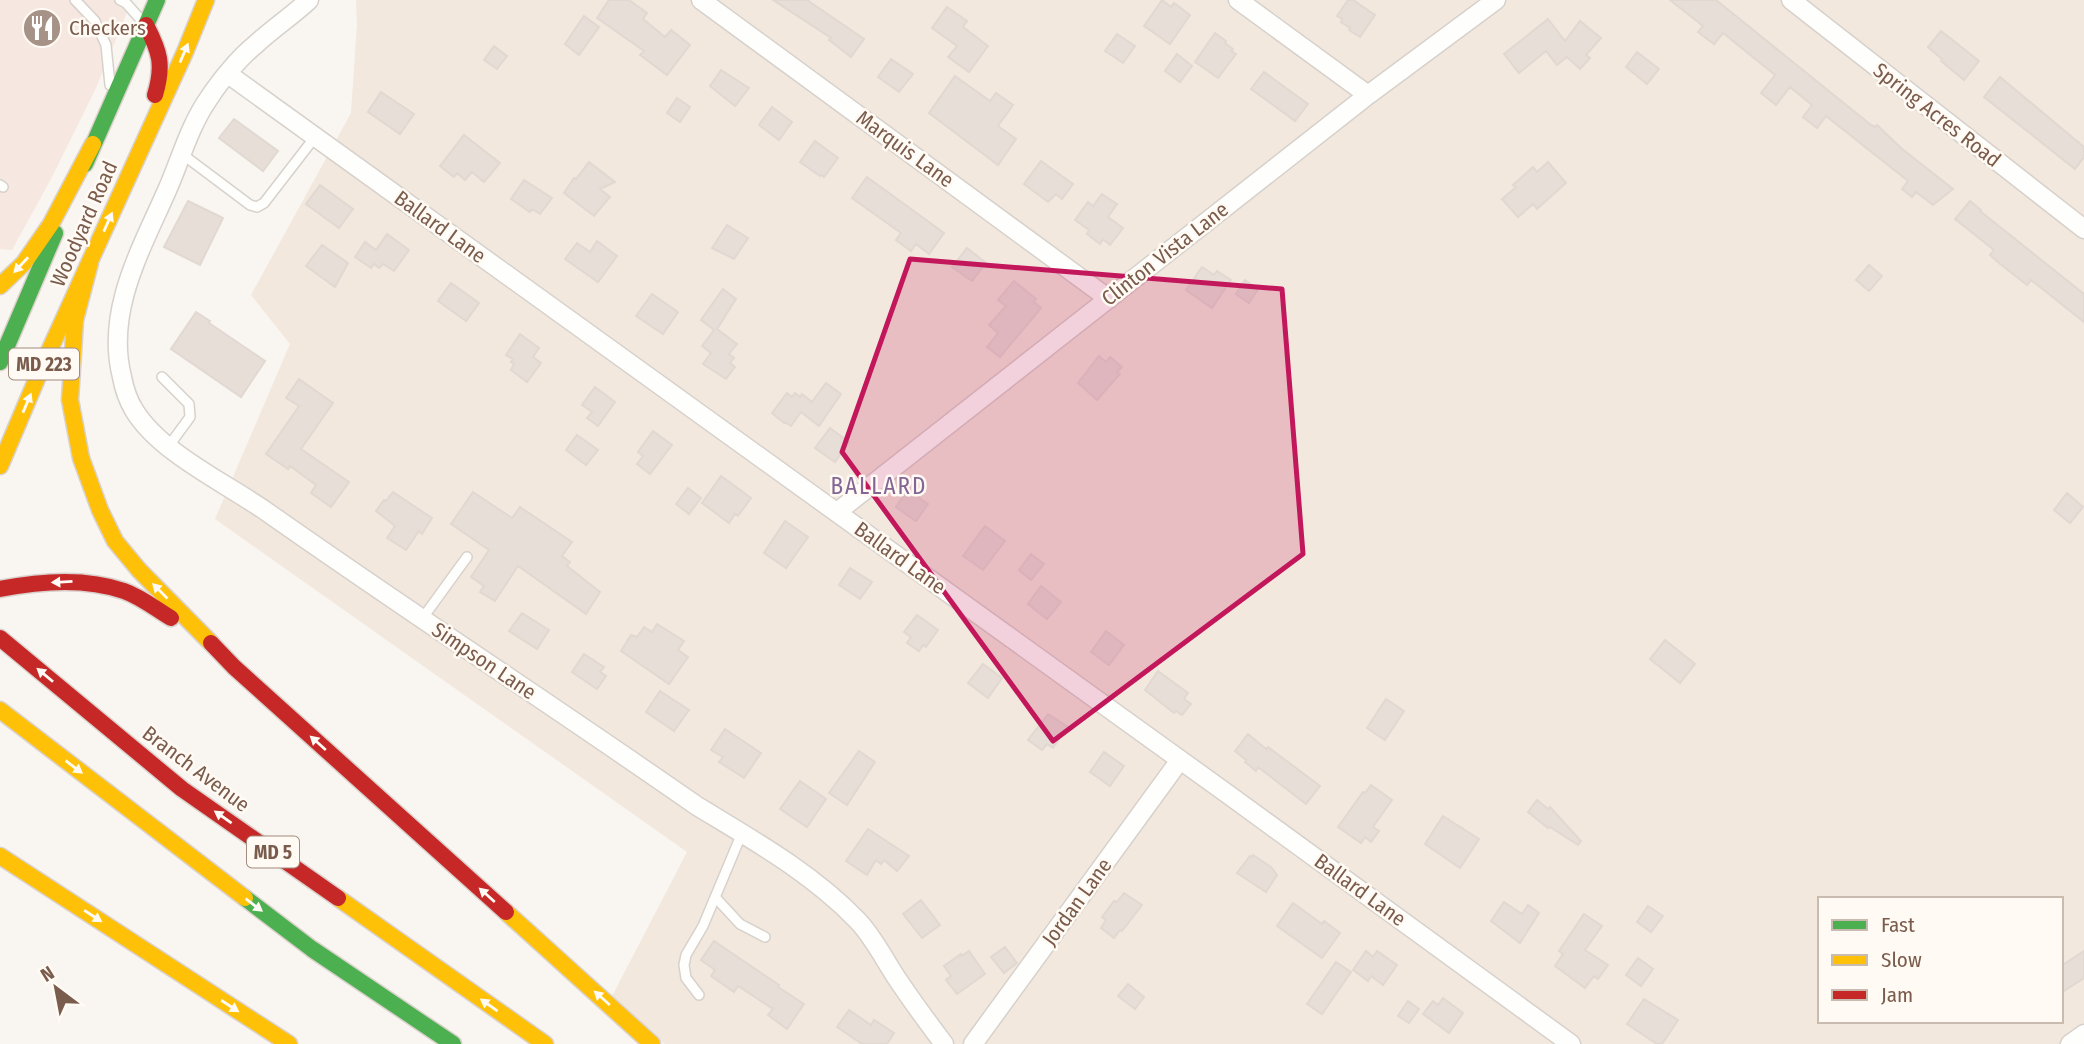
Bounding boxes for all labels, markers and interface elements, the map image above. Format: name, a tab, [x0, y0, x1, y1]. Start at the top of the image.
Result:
restaurant icon: Checkers	[21, 7, 63, 49]
place label: Checkers	[69, 15, 146, 41]
one-way arrow	[179, 42, 190, 63]
street label: Spring Acres Road	[1868, 57, 2006, 173]
street label: Marquis Lane	[851, 105, 959, 193]
street label: Woodyard Road	[45, 157, 123, 291]
street label: Ballard Lane	[389, 185, 491, 269]
street label: Clinton Vista Lane	[1096, 196, 1234, 312]
one-way arrow	[103, 212, 114, 233]
one-way arrow	[13, 256, 29, 273]
road number: MD 223	[9, 348, 79, 380]
one-way arrow	[21, 393, 33, 413]
district label: BALLARD	[831, 472, 927, 500]
street label: Ballard Lane	[849, 516, 951, 600]
one-way arrow	[51, 577, 73, 588]
one-way arrow	[152, 583, 169, 600]
street label: Simpson Lane	[427, 617, 541, 705]
one-way arrow	[37, 668, 54, 683]
street label: Branch Avenue	[137, 720, 255, 818]
one-way arrow	[310, 736, 327, 751]
one-way arrow	[64, 759, 82, 774]
one-way arrow	[214, 810, 232, 824]
road number: MD 5	[247, 836, 299, 867]
street label: Ballard Lane	[1309, 848, 1411, 932]
street label: Jordan Lane	[1037, 853, 1117, 951]
one-way arrow	[479, 888, 496, 904]
one-way arrow	[245, 897, 263, 912]
legend	[1818, 897, 2063, 1023]
one-way arrow	[83, 909, 102, 922]
text: Fast	[1881, 912, 1915, 938]
text: Slow	[1881, 947, 1922, 973]
north arrow	[21, 953, 91, 1023]
text: N	[36, 961, 58, 987]
text: Jam	[1881, 982, 1913, 1008]
one-way arrow	[593, 991, 610, 1006]
one-way arrow	[480, 998, 498, 1012]
one-way arrow	[221, 999, 239, 1013]

